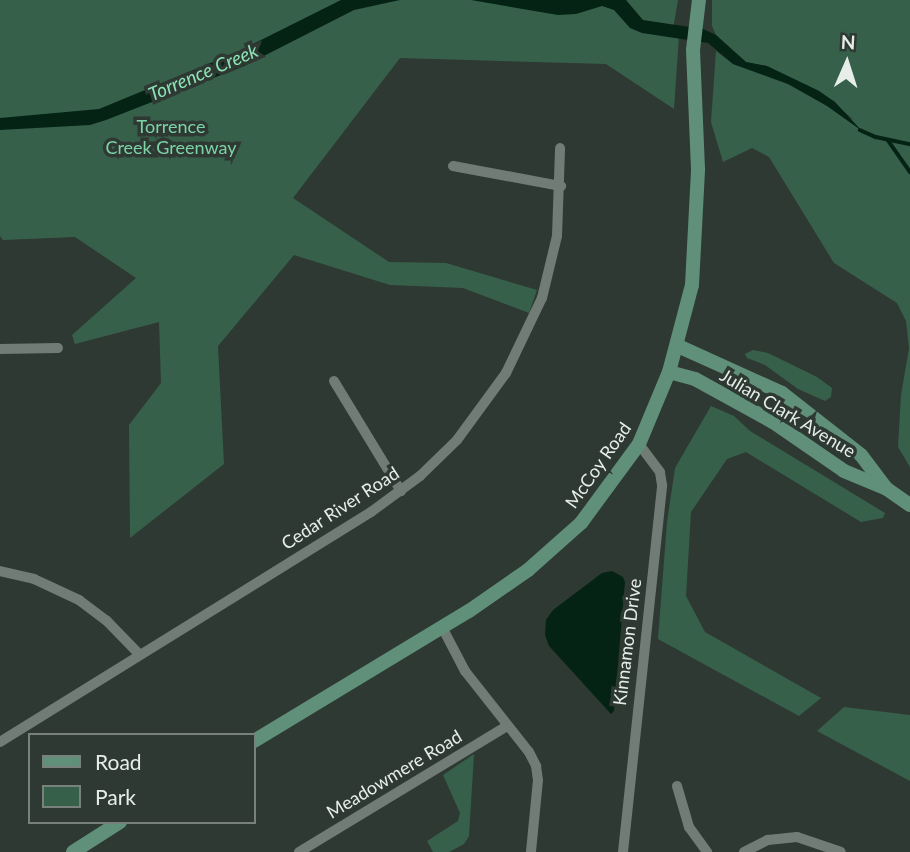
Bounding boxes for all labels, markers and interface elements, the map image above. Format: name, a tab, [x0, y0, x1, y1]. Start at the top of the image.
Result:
north arrow	[812, 28, 882, 98]
text: N	[840, 30, 856, 53]
water label: Torrence Creek	[145, 39, 261, 105]
park label: Torrence Creek Greenway	[105, 116, 237, 158]
street label: Julian Clark Avenue	[716, 364, 860, 462]
street label: McCoy Road	[560, 418, 636, 512]
street label: Cedar River Road	[277, 462, 403, 554]
street label: Kinnamon Drive	[608, 577, 646, 707]
street label: Meadowmere Road	[323, 725, 465, 823]
legend	[28, 733, 256, 824]
text: Road	[95, 749, 142, 774]
text: Park	[95, 784, 136, 809]

